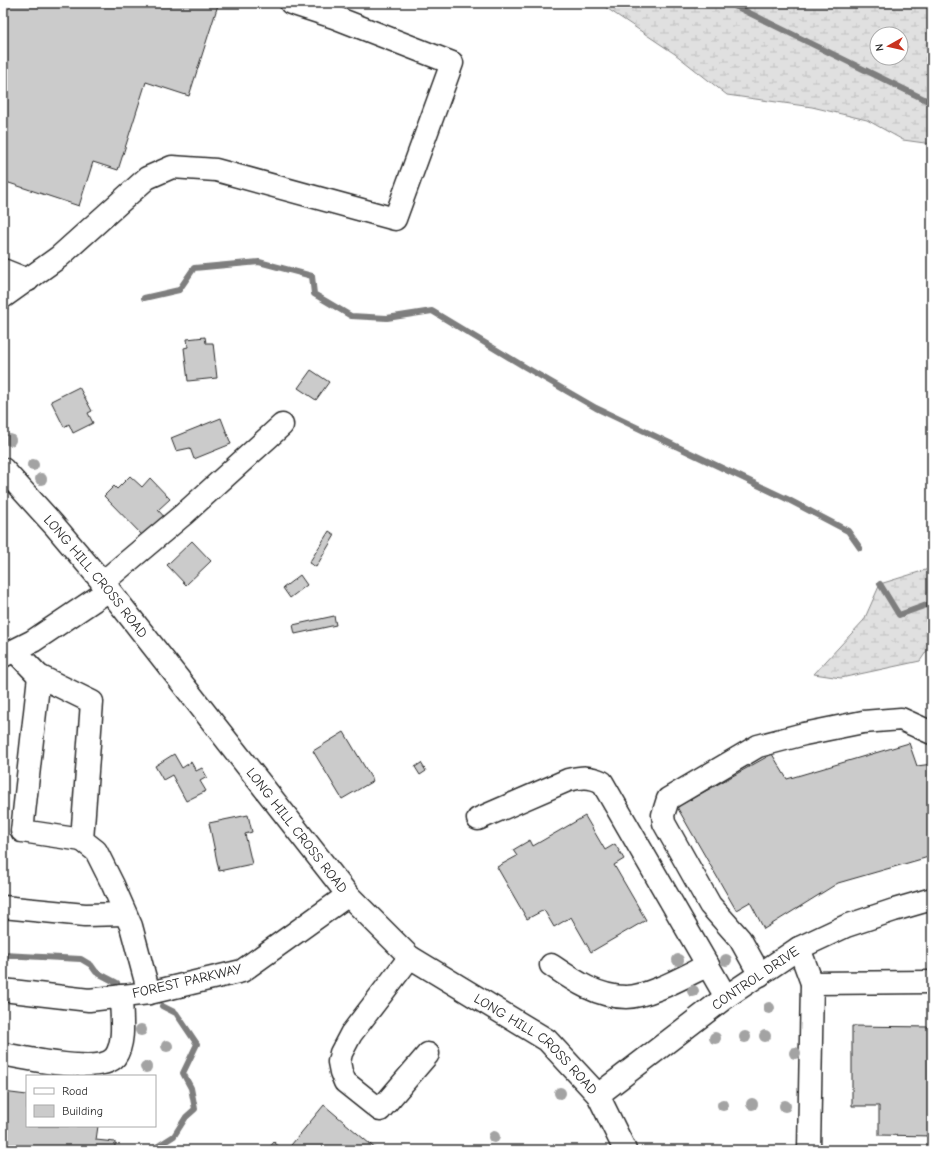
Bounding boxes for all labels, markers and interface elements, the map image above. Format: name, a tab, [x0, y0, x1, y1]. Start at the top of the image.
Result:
north arrow	[869, 26, 909, 66]
text: N	[873, 43, 887, 52]
street label: LONG HILL CROSS ROAD	[40, 511, 152, 641]
street label: LONG HILL CROSS ROAD	[243, 764, 352, 896]
street label: CONTROL DRIVE	[708, 942, 802, 1014]
street label: FOREST PARKWAY	[131, 960, 244, 1002]
street label: LONG HILL CROSS ROAD	[471, 990, 602, 1098]
legend	[26, 1075, 156, 1127]
text: Road	[62, 1084, 88, 1098]
text: Building	[62, 1104, 103, 1118]

